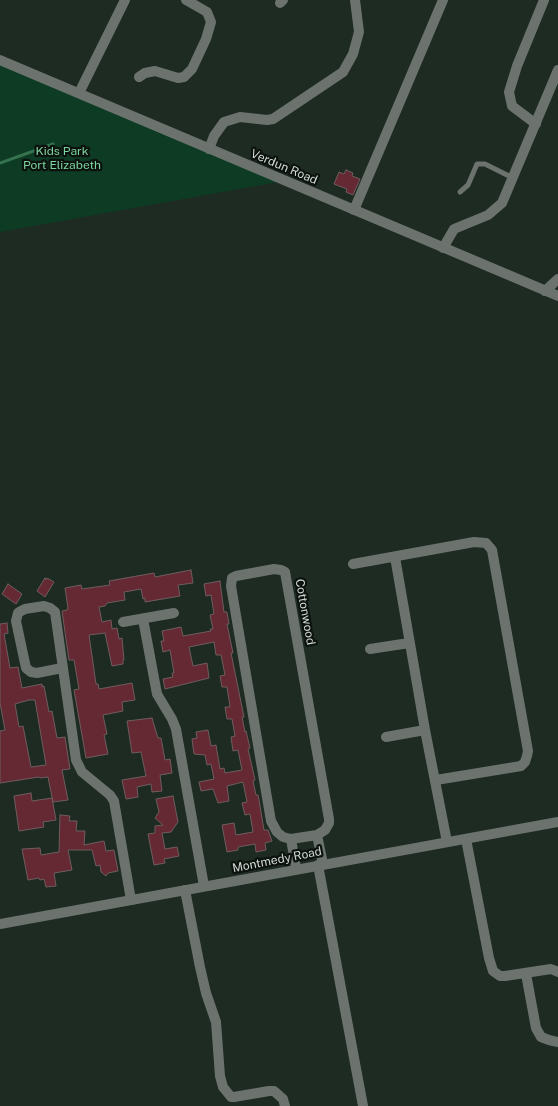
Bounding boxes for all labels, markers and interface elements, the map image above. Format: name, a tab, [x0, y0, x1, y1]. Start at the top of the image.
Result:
park label: Kids Park Port Elizabeth	[23, 144, 101, 172]
street label: Verdun Road	[248, 146, 320, 188]
street label: Cottonwood	[292, 578, 318, 646]
street label: Montmedy Road	[231, 844, 323, 876]

